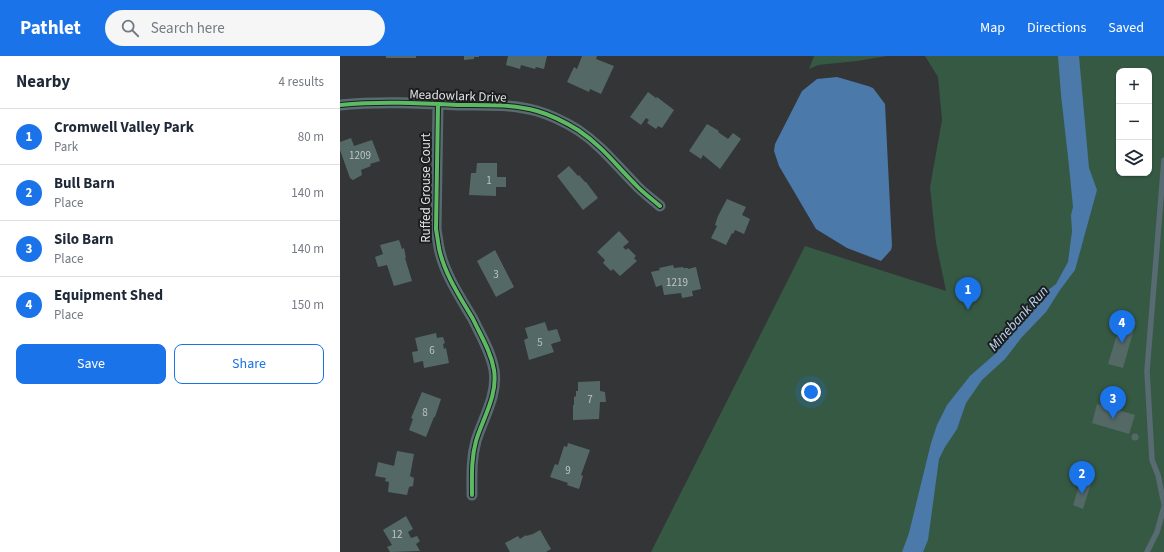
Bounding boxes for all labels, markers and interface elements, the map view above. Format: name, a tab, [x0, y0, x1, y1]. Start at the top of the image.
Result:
search box	[105, 10, 385, 46]
text: Pathlet	[20, 15, 81, 42]
icon: search	[119, 17, 141, 39]
text: Search here	[151, 18, 225, 39]
text: Map	[980, 18, 1005, 38]
text: Directions	[1027, 18, 1086, 38]
text: Saved	[1108, 18, 1144, 38]
map controls	[1116, 68, 1152, 176]
button: +	[1116, 68, 1152, 104]
text: Nearby	[16, 70, 70, 94]
text: 4 results	[279, 73, 324, 91]
street label: Meadowlark Drive	[409, 85, 507, 107]
button: −	[1116, 104, 1152, 140]
text: Cromwell Valley Park	[54, 117, 194, 138]
text: 1	[26, 128, 32, 146]
text: 80 m	[298, 128, 324, 146]
street label: Ruffed Grouse Court	[417, 133, 435, 243]
text: Park	[54, 138, 78, 156]
button: layers	[1116, 140, 1152, 176]
house number: 1209	[349, 148, 371, 163]
text: Bull Barn	[54, 173, 115, 194]
house number: 1	[486, 173, 492, 188]
text: 2	[26, 184, 32, 202]
text: 140 m	[291, 184, 324, 202]
text: Place	[54, 194, 83, 212]
text: Silo Barn	[54, 229, 114, 250]
text: 3	[26, 240, 32, 258]
text: 140 m	[291, 240, 324, 258]
text: Place	[54, 250, 83, 268]
house number: 3	[493, 267, 499, 282]
house number: 1219	[666, 275, 688, 290]
pin: 1	[955, 277, 981, 310]
water label: Minebank Run	[984, 282, 1053, 356]
text: Equipment Shed	[54, 285, 163, 306]
text: 4	[26, 296, 32, 314]
text: 150 m	[291, 296, 324, 314]
text: Place	[54, 306, 83, 324]
pin: 4	[1109, 310, 1135, 343]
house number: 5	[537, 335, 543, 350]
house number: 6	[429, 343, 435, 358]
button: Save	[16, 344, 166, 384]
button: Share	[174, 344, 324, 384]
your location	[801, 382, 821, 402]
pin: 3	[1100, 386, 1126, 419]
house number: 7	[587, 392, 593, 407]
house number: 8	[422, 405, 428, 420]
pin: 2	[1069, 461, 1095, 494]
house number: 9	[565, 463, 571, 478]
house number: 12	[392, 527, 402, 542]

